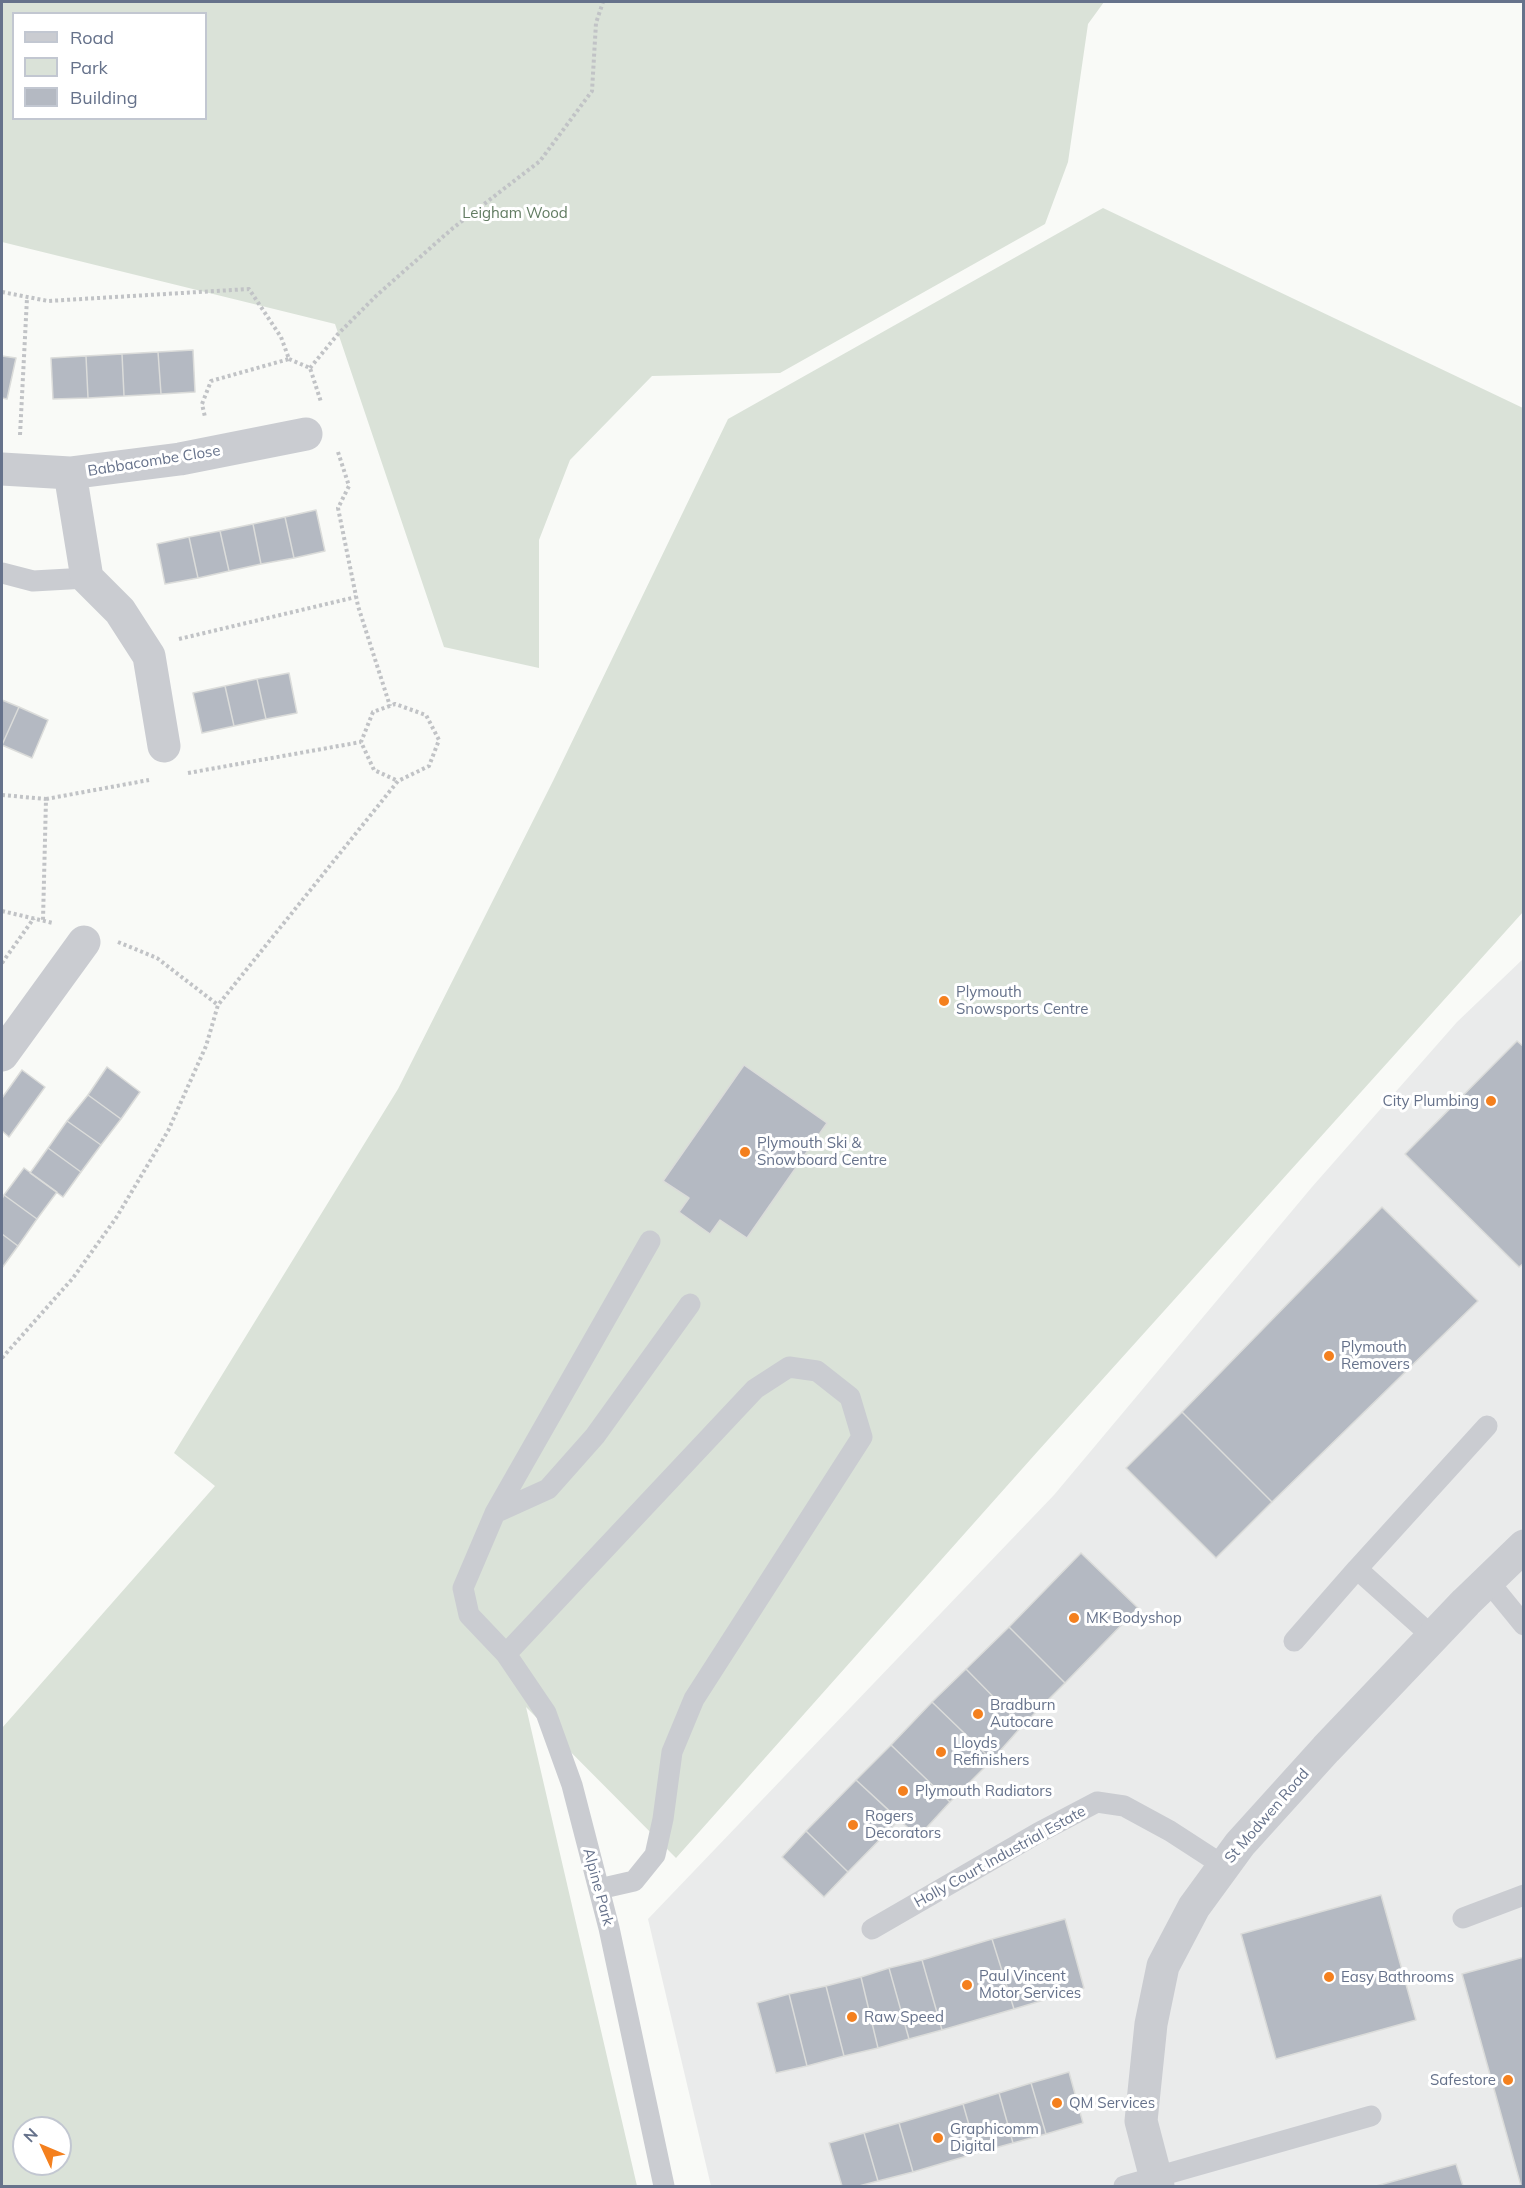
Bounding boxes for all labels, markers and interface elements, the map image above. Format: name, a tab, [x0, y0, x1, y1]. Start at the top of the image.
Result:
legend	[12, 12, 207, 120]
text: Road	[70, 26, 114, 49]
text: Park	[70, 56, 108, 79]
text: Building	[70, 86, 138, 109]
park label: Leigham Wood	[462, 204, 568, 222]
street label: Babbacombe Close	[86, 442, 222, 480]
place label: Plymouth Snowsports Centre	[956, 983, 1088, 1018]
marker: Plymouth Snowsports Centre	[937, 994, 951, 1008]
place label: City Plumbing	[1382, 1092, 1479, 1110]
marker: City Plumbing	[1484, 1094, 1498, 1108]
place label: Plymouth Ski & Snowboard Centre	[757, 1134, 887, 1169]
marker: Plymouth Ski & Snowboard Centre	[738, 1145, 752, 1159]
place label: Plymouth Removers	[1341, 1338, 1410, 1373]
marker: Plymouth Removers	[1322, 1349, 1336, 1363]
place label: MK Bodyshop	[1086, 1609, 1182, 1627]
marker: MK Bodyshop	[1067, 1611, 1081, 1625]
place label: Bradburn Autocare	[990, 1696, 1055, 1731]
marker: Bradburn Autocare	[971, 1707, 985, 1721]
place label: Lloyds Refinishers	[953, 1734, 1030, 1769]
marker: Lloyds Refinishers	[934, 1745, 948, 1759]
street label: St Modwen Road	[1221, 1765, 1313, 1867]
place label: Plymouth Radiators	[915, 1782, 1052, 1800]
marker: Plymouth Radiators	[896, 1784, 910, 1798]
street label: Holly Court Industrial Estate	[911, 1802, 1089, 1912]
place label: Rogers Decorators	[865, 1807, 941, 1842]
marker: Rogers Decorators	[846, 1818, 860, 1832]
street label: Alpine Park	[579, 1846, 617, 1928]
place label: Paul Vincent Motor Services	[979, 1967, 1081, 2002]
place label: Easy Bathrooms	[1341, 1968, 1454, 1986]
marker: Easy Bathrooms	[1322, 1970, 1336, 1984]
marker: Paul Vincent Motor Services	[960, 1978, 974, 1992]
place label: Raw Speed	[864, 2008, 944, 2026]
marker: Raw Speed	[845, 2010, 859, 2024]
place label: Safestore	[1430, 2071, 1496, 2089]
marker: Safestore	[1501, 2073, 1515, 2087]
place label: QM Services	[1069, 2094, 1155, 2112]
marker: QM Services	[1050, 2096, 1064, 2110]
north arrow	[12, 2116, 72, 2176]
place label: Graphicomm Digital	[950, 2120, 1039, 2155]
text: N	[19, 2124, 42, 2146]
marker: Graphicomm Digital	[931, 2131, 945, 2145]

